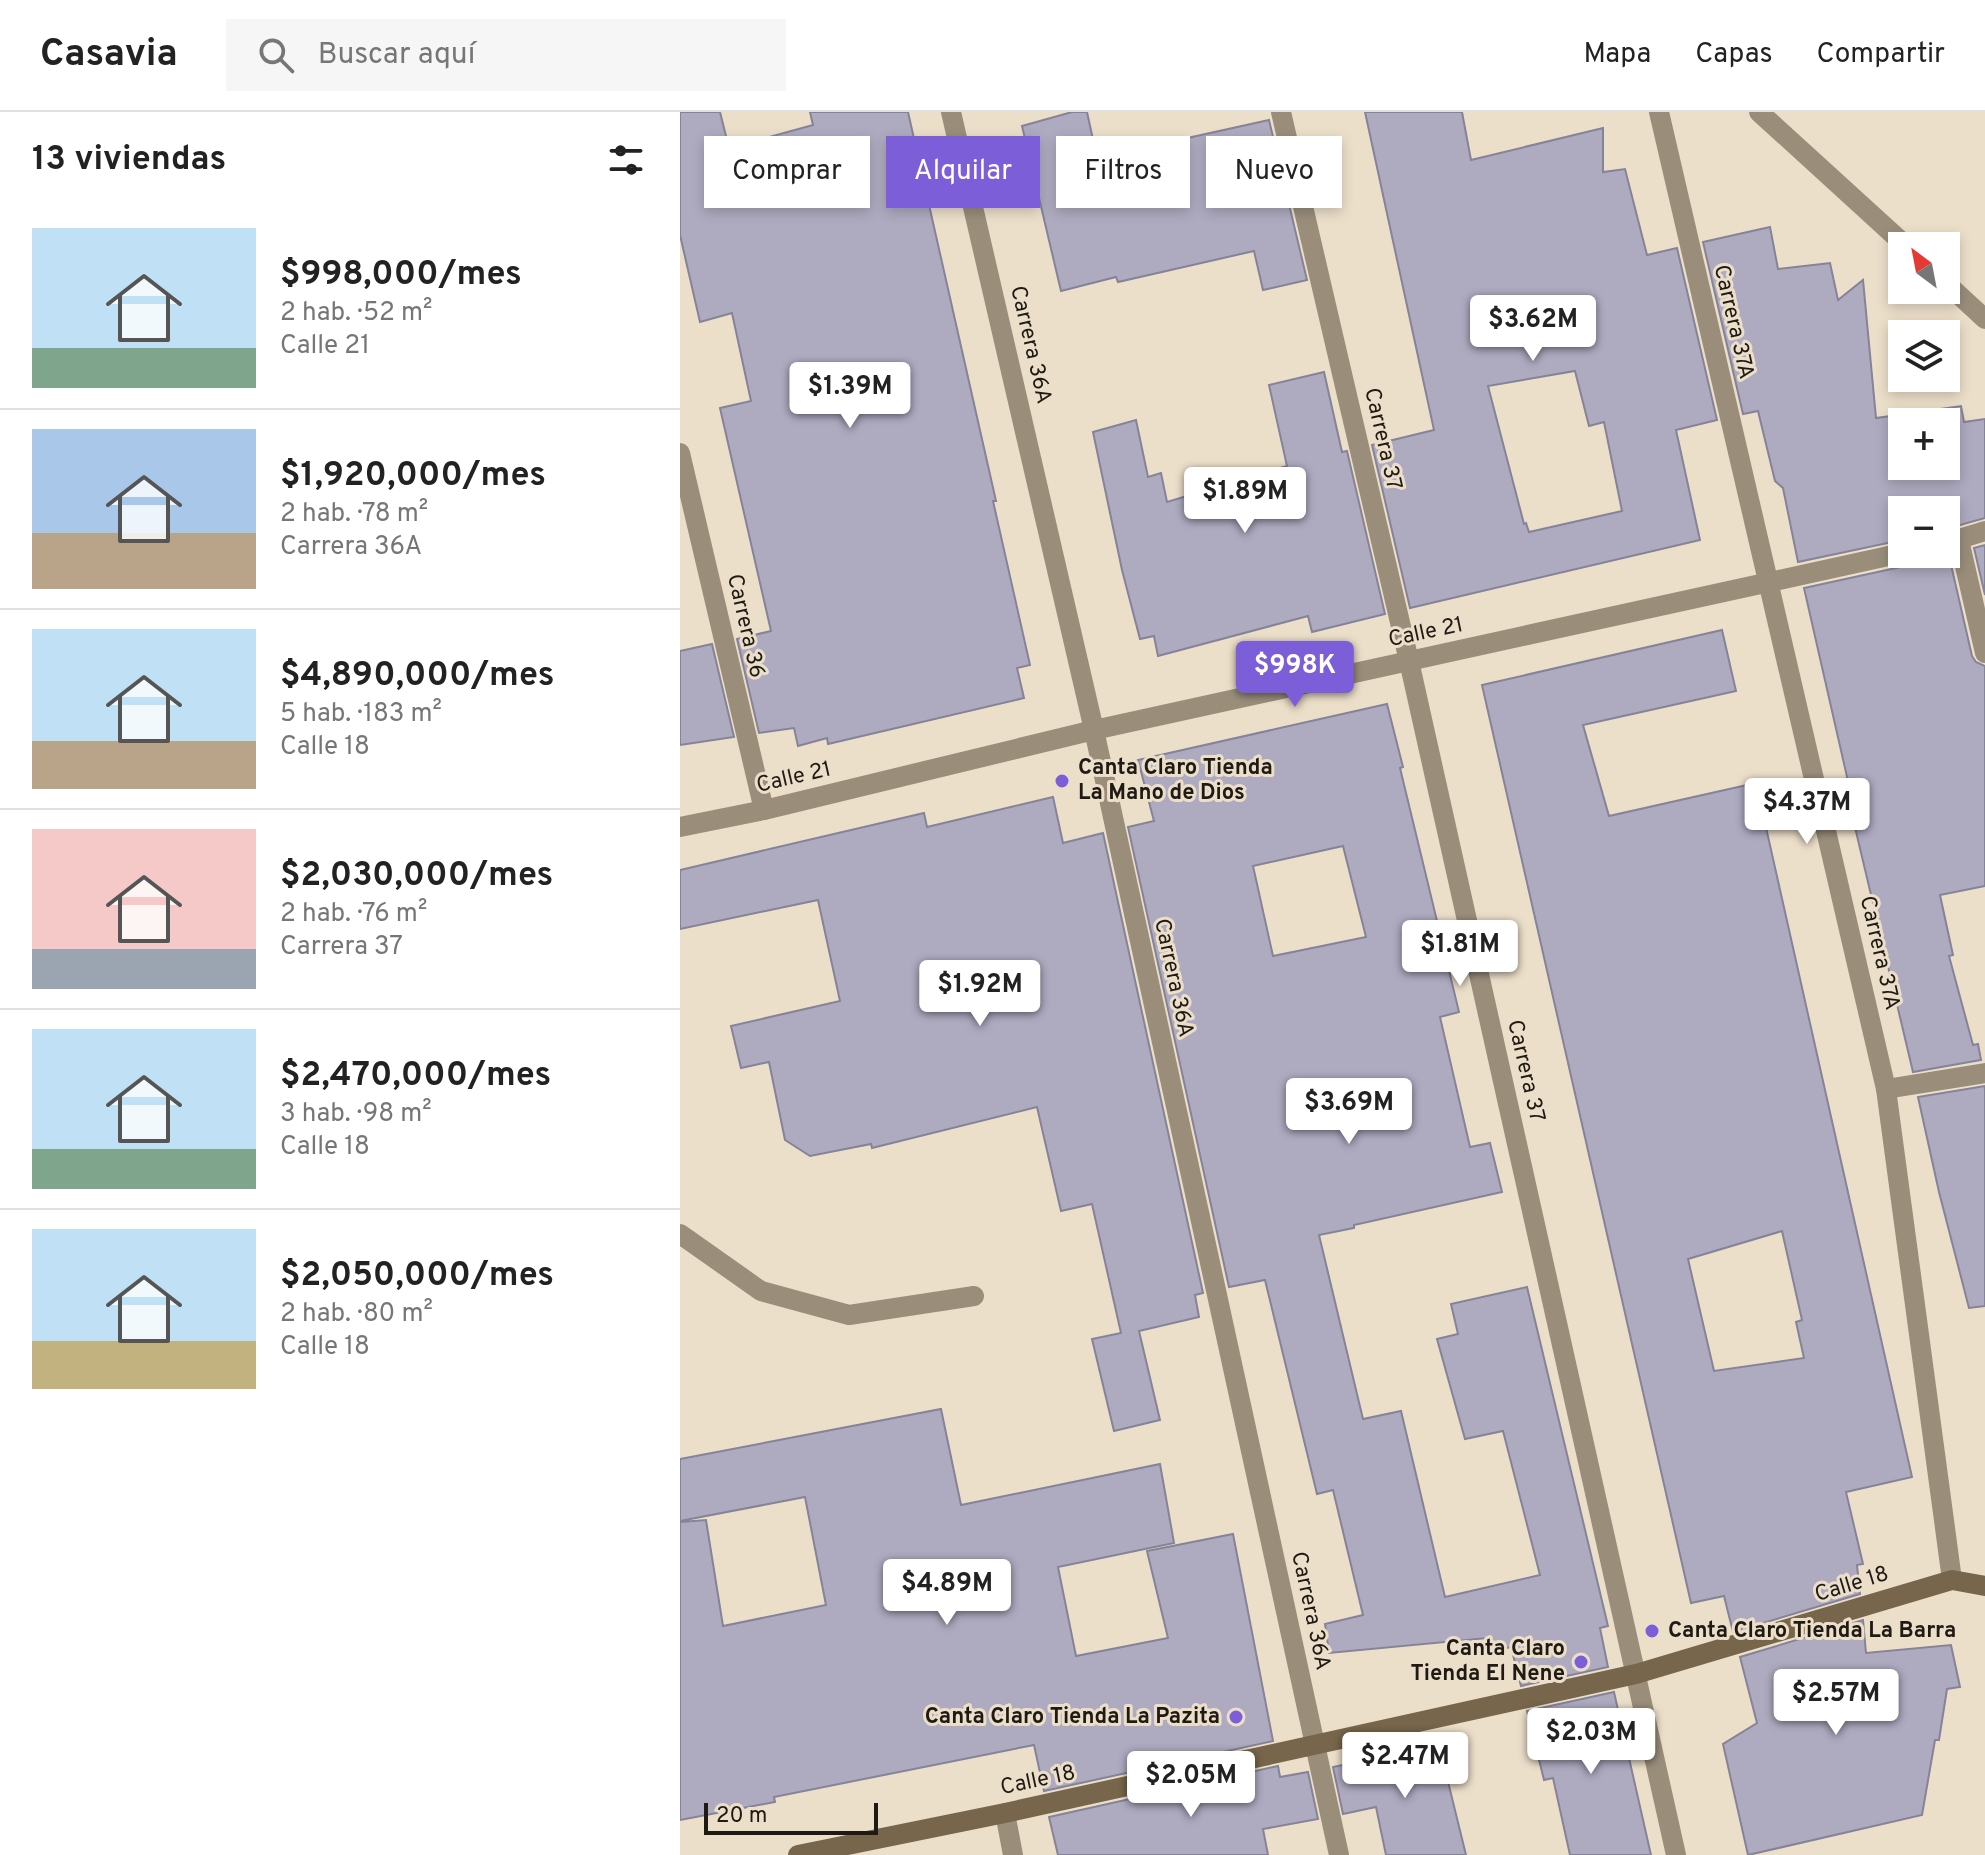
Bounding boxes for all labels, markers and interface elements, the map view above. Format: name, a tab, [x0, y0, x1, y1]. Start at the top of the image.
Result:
search box	[226, 19, 786, 91]
text: Casavia	[40, 31, 178, 80]
icon: search	[254, 33, 298, 77]
text: Buscar aquí	[318, 37, 475, 74]
text: Mapa	[1584, 37, 1651, 73]
text: Capas	[1695, 37, 1773, 73]
text: Compartir	[1817, 37, 1945, 73]
chip: Comprar	[704, 136, 870, 208]
chip: Alquilar	[886, 136, 1040, 208]
chip: Filtros	[1056, 136, 1190, 208]
chip: Nuevo	[1206, 136, 1342, 208]
icon: filters	[604, 138, 648, 182]
text: 13 viviendas	[32, 139, 226, 182]
north arrow	[1888, 232, 1960, 304]
map controls	[1888, 232, 1960, 568]
text: $998,000/mes	[280, 254, 522, 297]
icon: home	[96, 260, 192, 356]
street label: Carrera 37A	[1707, 262, 1759, 382]
street label: Carrera 36A	[1003, 283, 1057, 407]
pin: $3.62M	[1468, 295, 1598, 363]
text: 2 hab. · 52 m²	[280, 297, 432, 330]
text: $3.62M	[1488, 304, 1578, 337]
button: layers	[1888, 320, 1960, 392]
text: Calle 21	[280, 330, 370, 363]
pin: $1.39M	[785, 362, 915, 430]
text: $1.39M	[807, 371, 893, 404]
street label: Carrera 37	[1357, 385, 1407, 493]
button: +	[1888, 408, 1960, 480]
text: $1,920,000/mes	[280, 455, 546, 498]
icon: home	[96, 461, 192, 557]
pin: $1.89M	[1180, 467, 1310, 535]
text: $1.89M	[1202, 476, 1288, 509]
button: −	[1888, 496, 1960, 568]
text: 2 hab. · 78 m²	[280, 498, 428, 531]
text: Carrera 36A	[280, 531, 422, 564]
street label: Carrera 36	[720, 571, 770, 681]
street label: Calle 21	[1386, 612, 1466, 654]
pin: $998K	[1239, 641, 1351, 709]
text: $998K	[1254, 650, 1336, 683]
text: $4,890,000/mes	[280, 655, 554, 698]
icon: home	[96, 661, 192, 757]
text: 5 hab. · 183 m²	[280, 698, 442, 731]
text: Calle 18	[280, 731, 370, 764]
place label: Canta Claro Tienda La Mano de Dios	[1078, 755, 1273, 807]
street label: Calle 21	[754, 756, 834, 800]
marker: Canta Claro Tienda La Mano de Dios	[1053, 772, 1071, 790]
pin: $4.37M	[1742, 778, 1872, 846]
text: $4.37M	[1763, 787, 1851, 820]
text: $2,030,000/mes	[280, 855, 553, 898]
icon: home	[96, 861, 192, 957]
street label: Carrera 37A	[1853, 893, 1905, 1013]
text: 2 hab. · 76 m²	[280, 898, 427, 931]
street label: Carrera 36A	[1147, 916, 1199, 1040]
pin: $1.81M	[1395, 920, 1525, 988]
text: $1.81M	[1420, 929, 1500, 962]
text: Carrera 37	[280, 931, 403, 964]
pin: $1.92M	[915, 960, 1045, 1028]
text: $1.92M	[937, 969, 1023, 1002]
street label: Carrera 37	[1500, 1017, 1550, 1125]
text: $2,470,000/mes	[280, 1055, 551, 1098]
icon: home	[96, 1061, 192, 1157]
pin: $3.69M	[1284, 1078, 1414, 1146]
text: $3.69M	[1304, 1087, 1394, 1120]
text: 3 hab. · 98 m²	[280, 1098, 432, 1131]
text: Calle 18	[280, 1131, 370, 1164]
text: $2,050,000/mes	[280, 1255, 554, 1298]
icon: home	[96, 1261, 192, 1357]
text: 2 hab. · 80 m²	[280, 1298, 433, 1331]
text: Calle 18	[280, 1331, 370, 1364]
street label: Carrera 36A	[1284, 1549, 1336, 1673]
pin: $4.89M	[882, 1559, 1012, 1627]
street label: Calle 18	[1812, 1561, 1892, 1609]
text: $4.89M	[901, 1568, 993, 1601]
place label: Canta Claro Tienda La Barra	[1668, 1618, 1956, 1645]
marker: Canta Claro Tienda La Barra	[1643, 1622, 1661, 1640]
place label: Canta Claro Tienda El Nene	[1410, 1636, 1565, 1688]
marker: Canta Claro Tienda El Nene	[1572, 1653, 1590, 1671]
pin: $2.57M	[1771, 1669, 1901, 1737]
text: $2.57M	[1792, 1678, 1880, 1711]
place label: Canta Claro Tienda La Pazita	[925, 1704, 1220, 1731]
marker: Canta Claro Tienda La Pazita	[1227, 1708, 1245, 1726]
pin: $2.03M	[1526, 1708, 1656, 1776]
text: $2.03M	[1545, 1717, 1637, 1750]
pin: $2.47M	[1340, 1732, 1470, 1800]
text: $2.47M	[1360, 1741, 1450, 1774]
pin: $2.05M	[1126, 1751, 1256, 1819]
street label: Calle 18	[998, 1760, 1078, 1802]
text: $2.05M	[1145, 1760, 1237, 1793]
scale bar	[704, 1799, 878, 1835]
text: 20 m	[716, 1803, 767, 1830]

